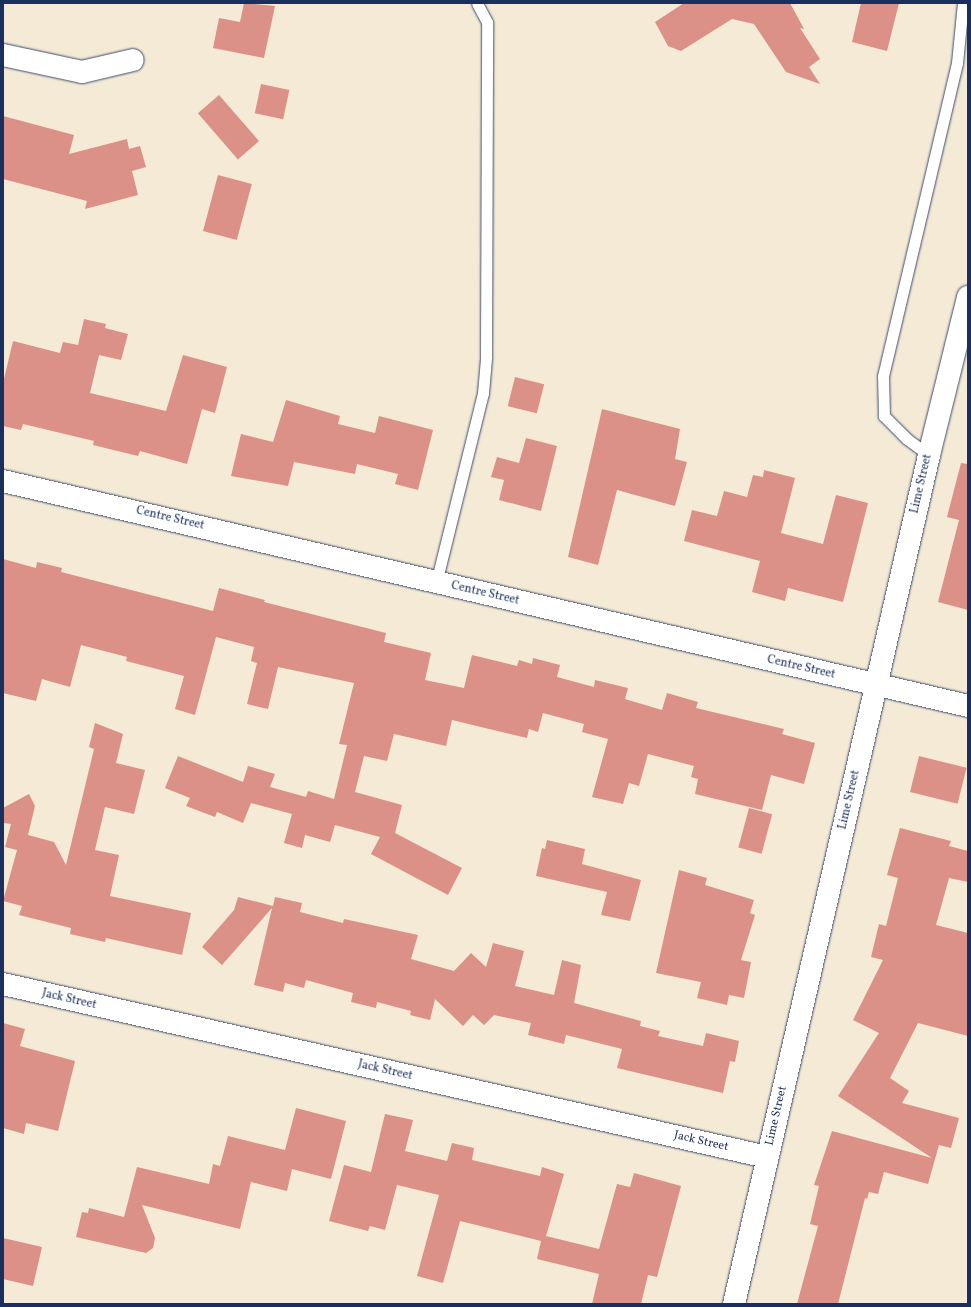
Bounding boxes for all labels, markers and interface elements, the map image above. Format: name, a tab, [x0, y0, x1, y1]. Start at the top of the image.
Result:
street label: Lime Street	[908, 453, 936, 515]
street label: Centre Street	[135, 504, 205, 534]
street label: Centre Street	[450, 579, 520, 609]
street label: Centre Street	[766, 653, 836, 683]
street label: Lime Street	[836, 769, 864, 831]
street label: Jack Street	[40, 987, 98, 1013]
street label: Jack Street	[356, 1058, 414, 1084]
street label: Lime Street	[763, 1085, 791, 1147]
street label: Jack Street	[672, 1129, 730, 1155]

